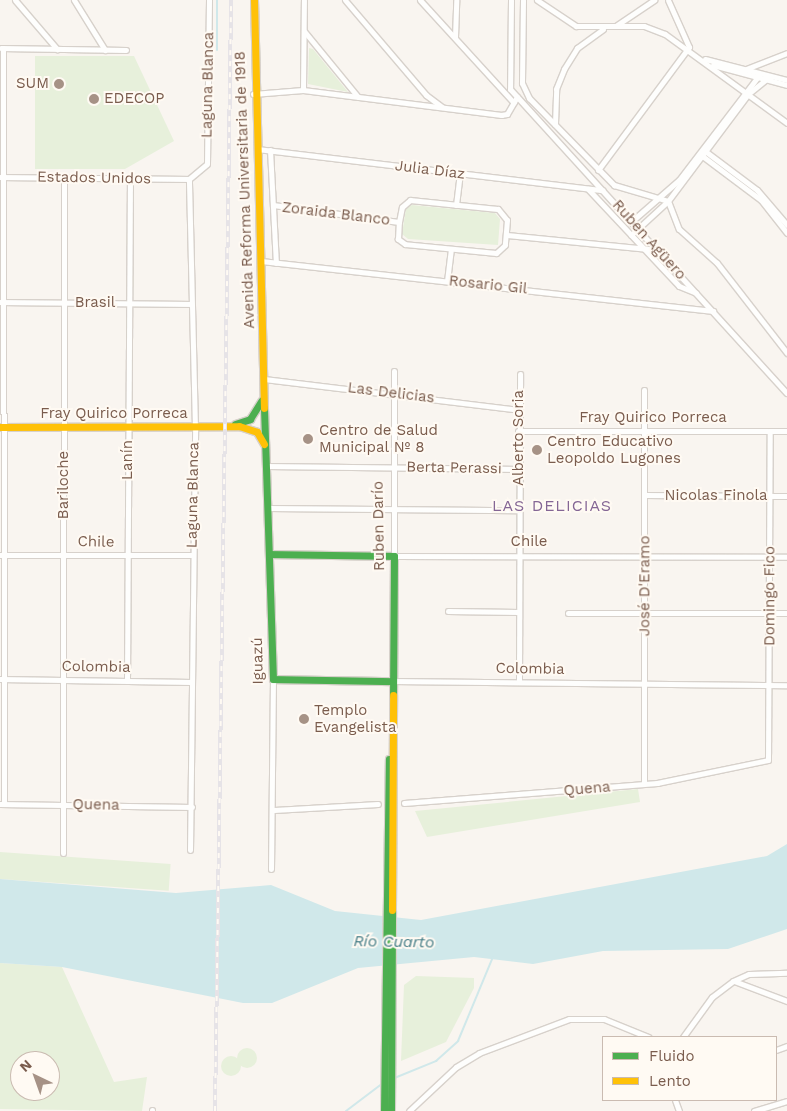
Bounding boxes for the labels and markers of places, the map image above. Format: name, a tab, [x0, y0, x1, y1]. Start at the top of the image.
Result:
place label: SUM	[16, 75, 49, 93]
marker: SUM	[53, 78, 65, 90]
place label: EDECOP	[104, 90, 164, 108]
marker: EDECOP	[88, 93, 100, 105]
place label: Centro de Salud Municipal Nº 8	[319, 421, 438, 456]
marker: Centro de Salud Municipal Nº 8	[301, 432, 315, 446]
place label: Centro Educativo Leopoldo Lugones	[547, 432, 681, 467]
marker: Centro Educativo Leopoldo Lugones	[531, 444, 543, 456]
place label: Templo Evangelista	[314, 701, 396, 736]
marker: Templo Evangelista	[298, 713, 310, 725]

